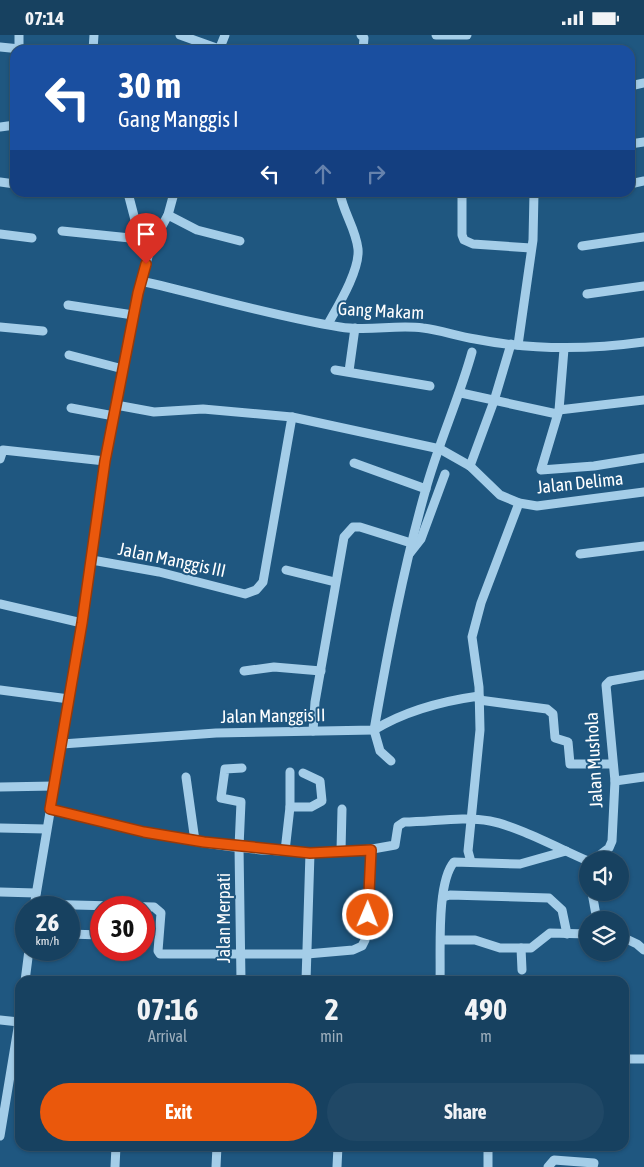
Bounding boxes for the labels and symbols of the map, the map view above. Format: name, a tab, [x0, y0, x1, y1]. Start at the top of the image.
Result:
pin	[125, 213, 167, 264]
street label: Gang Makam	[337, 298, 425, 323]
street label: Jalan Delima	[536, 468, 624, 497]
street label: Jalan Manggis III	[116, 538, 228, 581]
street label: Jalan Manggis II	[220, 704, 326, 727]
street label: Jalan Mushola	[581, 712, 606, 808]
street label: Jalan Merpati	[213, 873, 234, 963]
position arrow	[341, 888, 393, 940]
speed limit sign: 30	[90, 896, 155, 961]

